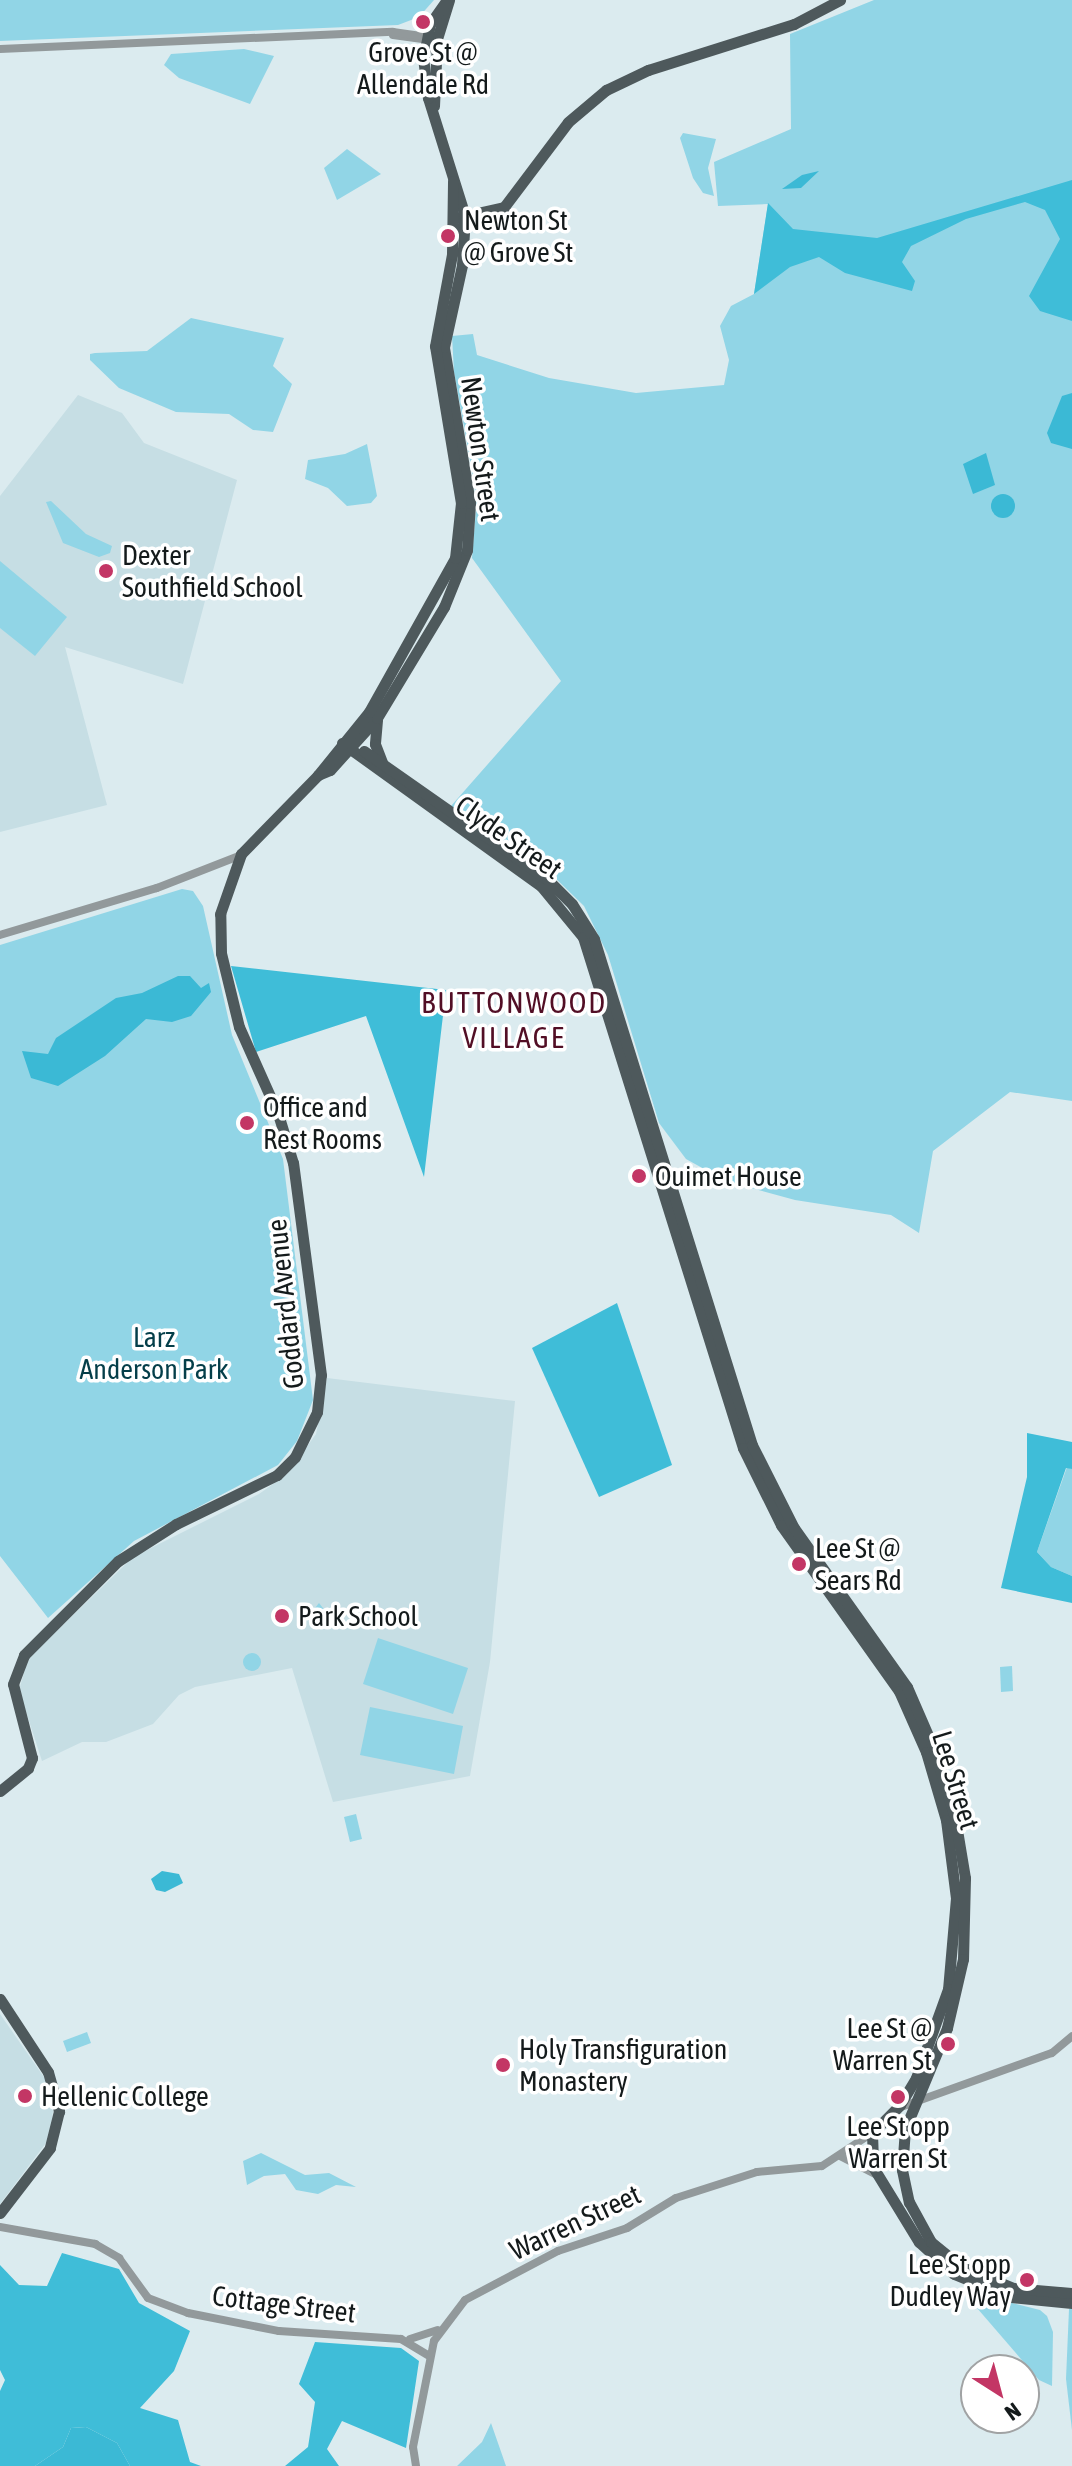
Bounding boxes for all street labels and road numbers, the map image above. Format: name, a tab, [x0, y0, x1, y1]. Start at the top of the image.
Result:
street label: Newton Street	[454, 375, 508, 523]
street label: Clyde Street	[449, 788, 569, 886]
street label: Goddard Avenue	[259, 1217, 311, 1391]
street label: Lee Street	[925, 1727, 987, 1833]
street label: Warren Street	[504, 2177, 646, 2267]
street label: Cottage Street	[210, 2279, 358, 2329]

